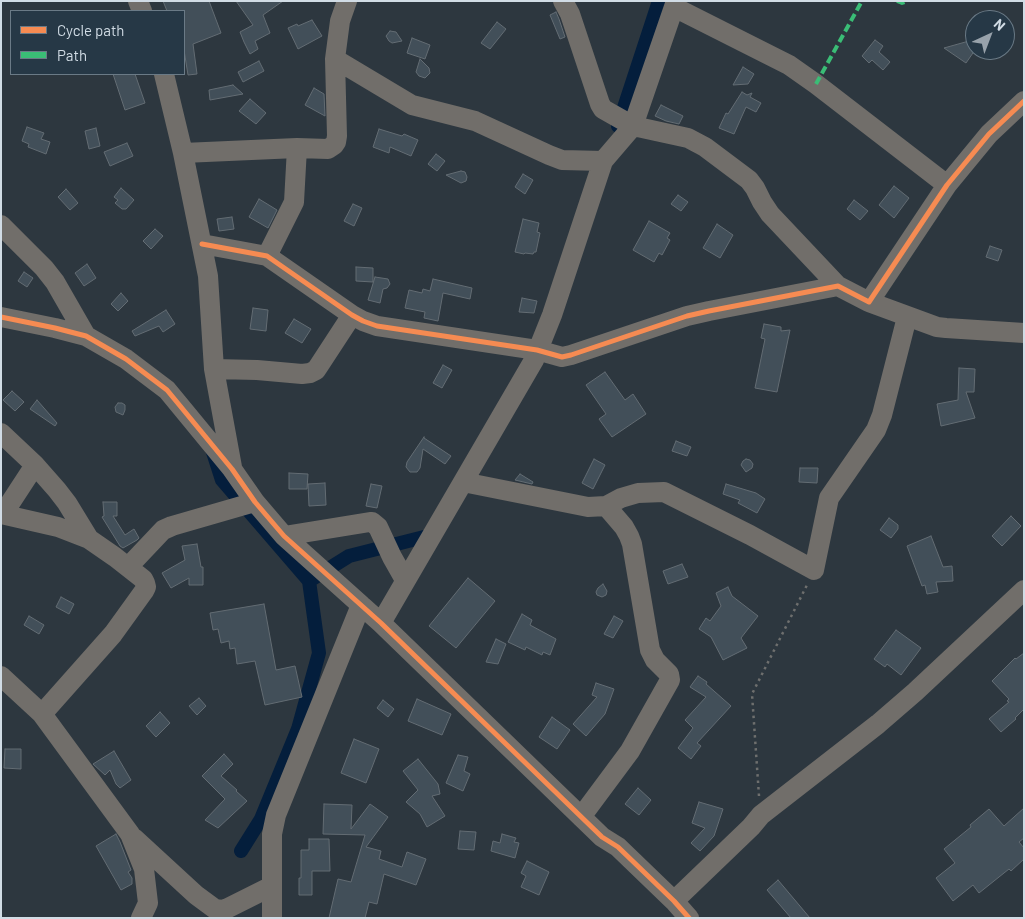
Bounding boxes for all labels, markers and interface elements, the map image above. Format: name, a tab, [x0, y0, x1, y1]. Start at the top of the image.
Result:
legend	[10, 10, 185, 75]
north arrow	[965, 10, 1015, 60]
text: N	[991, 15, 1009, 34]
text: Cycle path	[57, 21, 124, 39]
text: Path	[57, 46, 87, 64]

